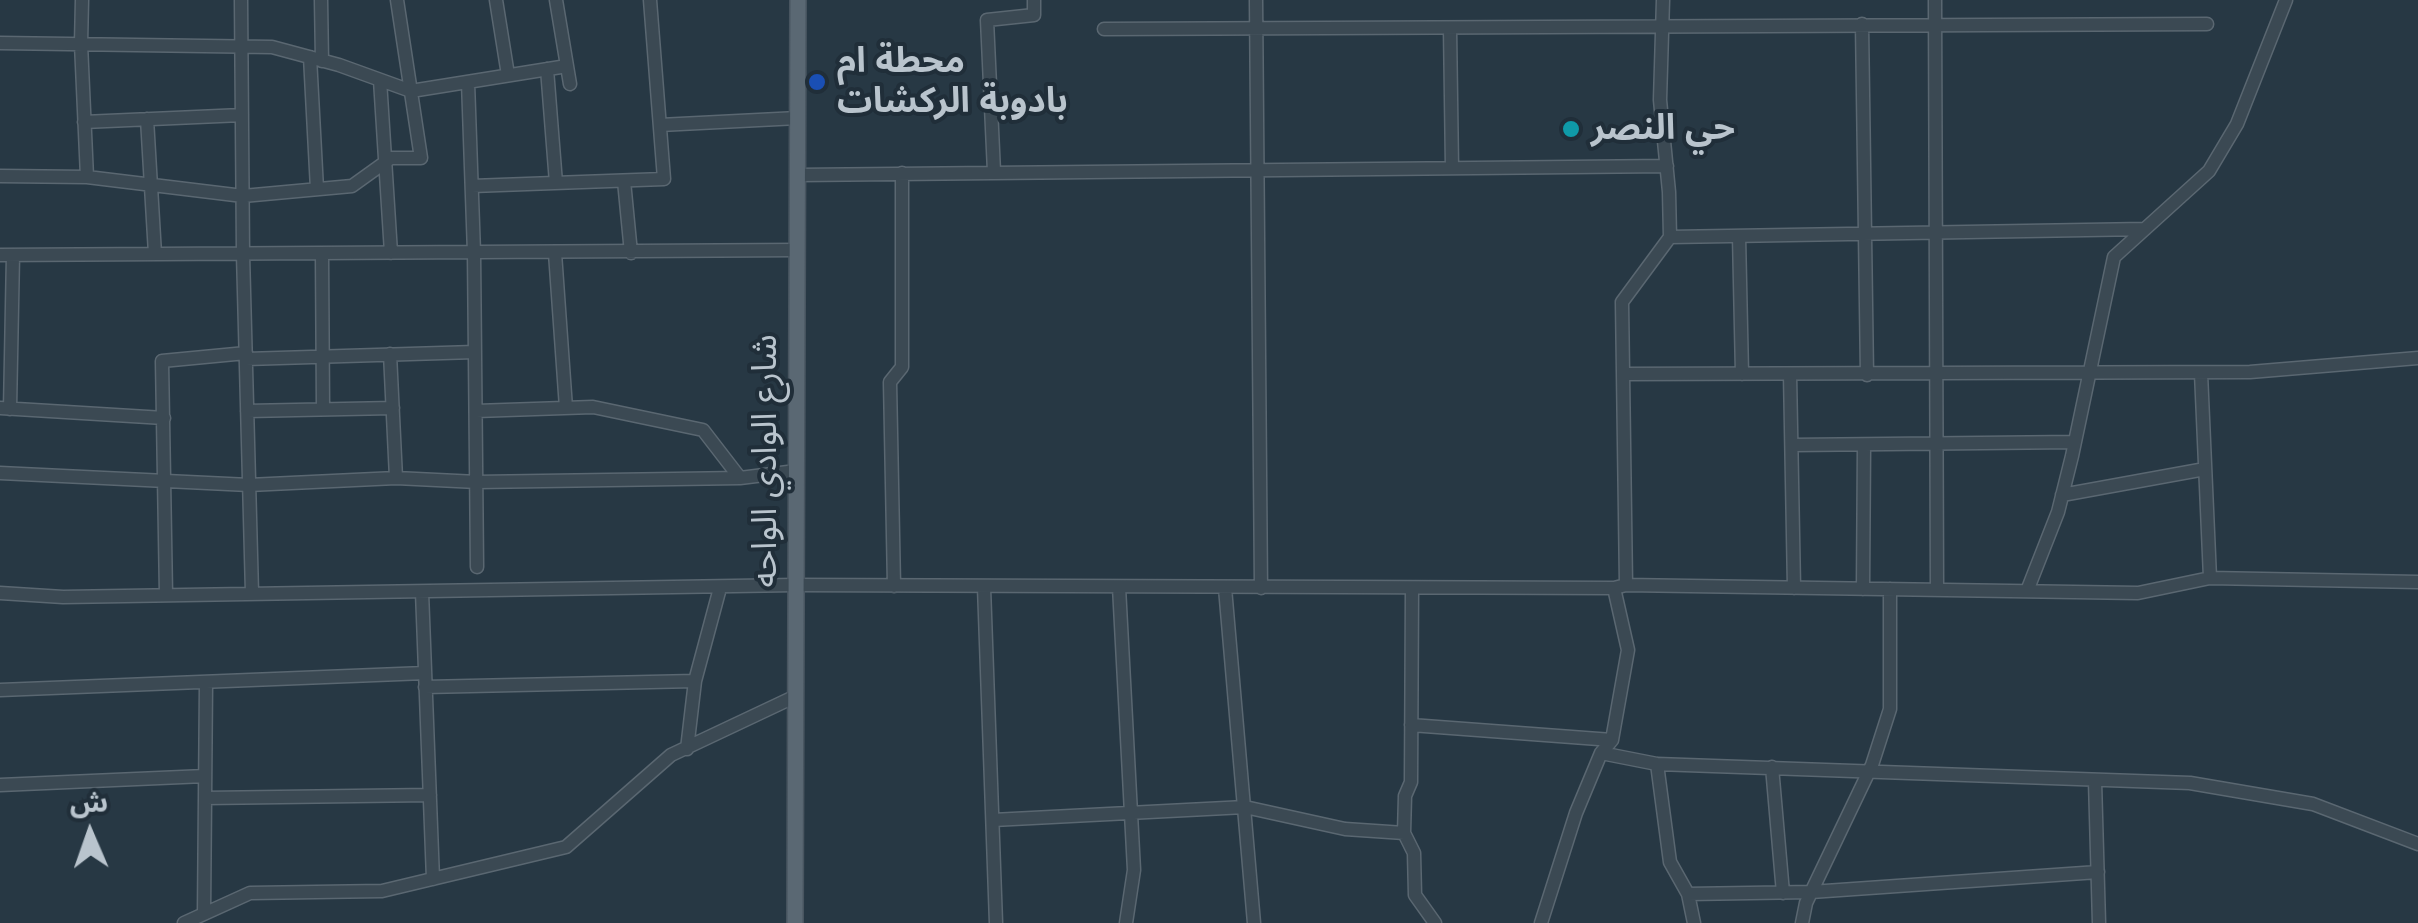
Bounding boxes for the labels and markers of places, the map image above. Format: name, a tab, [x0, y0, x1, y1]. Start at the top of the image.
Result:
place label: محطة ام بادوبة الركشات	[837, 41, 1068, 123]
marker: محطة ام بادوبة الركشات	[806, 71, 828, 93]
place label: حي النصر	[1591, 108, 1735, 150]
marker: حي النصر	[1560, 118, 1582, 140]

